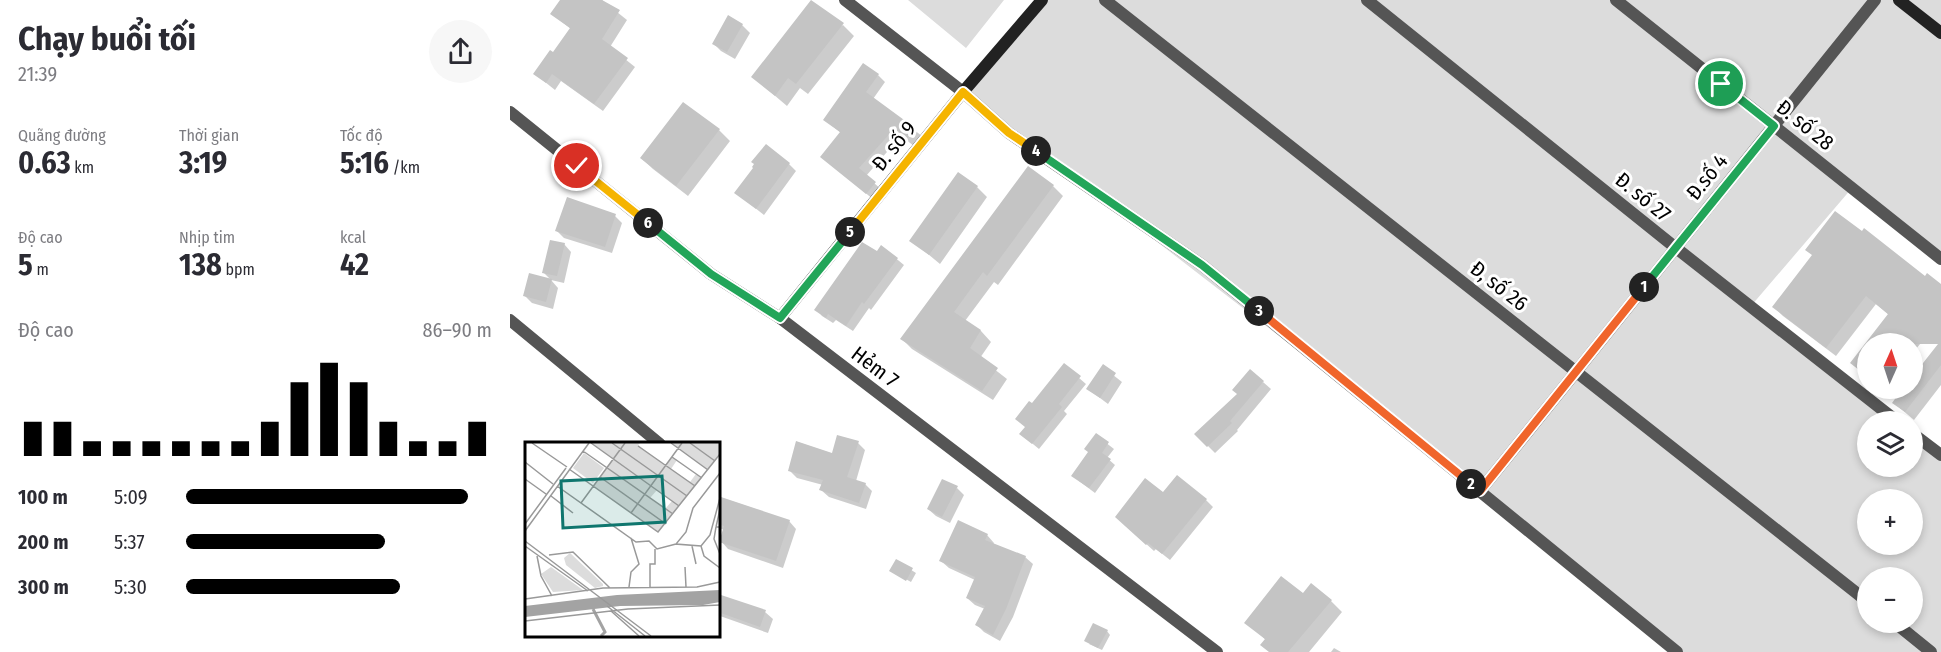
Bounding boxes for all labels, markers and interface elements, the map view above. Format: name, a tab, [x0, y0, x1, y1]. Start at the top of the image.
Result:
text: Chạy buổi tối	[18, 19, 196, 59]
button: share	[429, 20, 492, 83]
pin	[1695, 58, 1746, 109]
text: 21:39	[18, 62, 57, 86]
icon: arrive	[1704, 67, 1737, 100]
street label: Đ. số 28	[1771, 94, 1839, 156]
street label: Đ. số 9	[866, 116, 922, 176]
text: Quãng đường	[18, 126, 106, 145]
text: Thời gian	[179, 126, 239, 145]
text: Tốc độ	[340, 126, 383, 145]
pin: 4	[1021, 136, 1051, 166]
pin	[551, 140, 602, 191]
text: 4	[1032, 141, 1040, 160]
text: 0.63	[18, 145, 71, 181]
text: 3:19	[179, 145, 227, 181]
text: 5:16	[340, 145, 389, 181]
icon: check	[560, 149, 593, 182]
street label: Đ.số 4	[1681, 149, 1733, 205]
text: km	[71, 158, 94, 177]
text: /km	[389, 158, 420, 177]
street label: Đ. số 27	[1610, 167, 1676, 227]
pin: 6	[633, 208, 663, 238]
text: 6	[644, 213, 652, 232]
pin: 5	[835, 217, 865, 247]
text: 5	[846, 222, 854, 241]
text: Độ cao	[18, 228, 63, 247]
text: Nhịp tim	[179, 228, 235, 247]
text: kcal	[340, 228, 366, 247]
text: 5	[18, 247, 33, 283]
text: 138	[179, 247, 222, 283]
text: 42	[340, 247, 369, 283]
street label: Đ, số 26	[1465, 255, 1533, 317]
text: m	[33, 260, 49, 279]
text: bpm	[222, 260, 255, 279]
pin: 1	[1629, 272, 1659, 302]
text: 1	[1641, 277, 1647, 296]
pin: 3	[1244, 296, 1274, 326]
text: 3	[1255, 301, 1263, 320]
text: Độ cao	[18, 318, 74, 342]
text: 86–90 m	[423, 318, 492, 342]
north arrow	[1857, 333, 1923, 399]
map controls	[1857, 333, 1923, 633]
street label: Hẻm 7	[846, 341, 904, 393]
button: layers	[1857, 411, 1923, 477]
inset map	[525, 442, 720, 637]
pin: 2	[1456, 469, 1486, 499]
text: 2	[1467, 474, 1475, 493]
text: 100 m	[18, 485, 68, 509]
text: 5:09	[114, 485, 147, 509]
button: +	[1857, 489, 1923, 555]
text: 200 m	[18, 530, 69, 554]
text: 5:37	[114, 530, 145, 554]
button: −	[1857, 567, 1923, 633]
text: 300 m	[18, 575, 69, 599]
text: 5:30	[114, 575, 147, 599]

